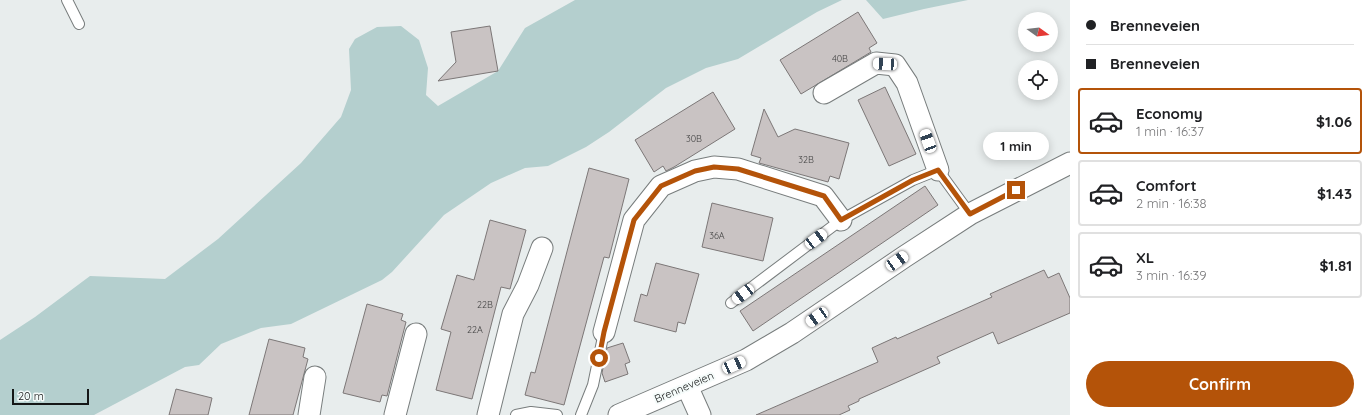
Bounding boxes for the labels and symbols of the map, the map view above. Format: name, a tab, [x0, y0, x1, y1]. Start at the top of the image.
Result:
north arrow	[1018, 12, 1058, 52]
house number: 40B	[832, 53, 848, 64]
car	[873, 57, 897, 71]
car	[918, 128, 938, 154]
callout: 1 min	[983, 132, 1049, 160]
house number: 30B	[686, 133, 702, 144]
house number: 32B	[798, 154, 814, 165]
route end	[1007, 181, 1025, 199]
car	[803, 227, 829, 251]
house number: 36A	[709, 230, 725, 241]
car	[884, 249, 910, 273]
car	[730, 282, 756, 306]
house number: 22B	[477, 299, 493, 310]
car	[804, 305, 830, 329]
house number: 22A	[467, 324, 483, 335]
route start	[590, 349, 608, 367]
car	[721, 355, 747, 375]
street label: Brenneveien	[652, 368, 716, 406]
scale bar	[12, 387, 89, 406]

